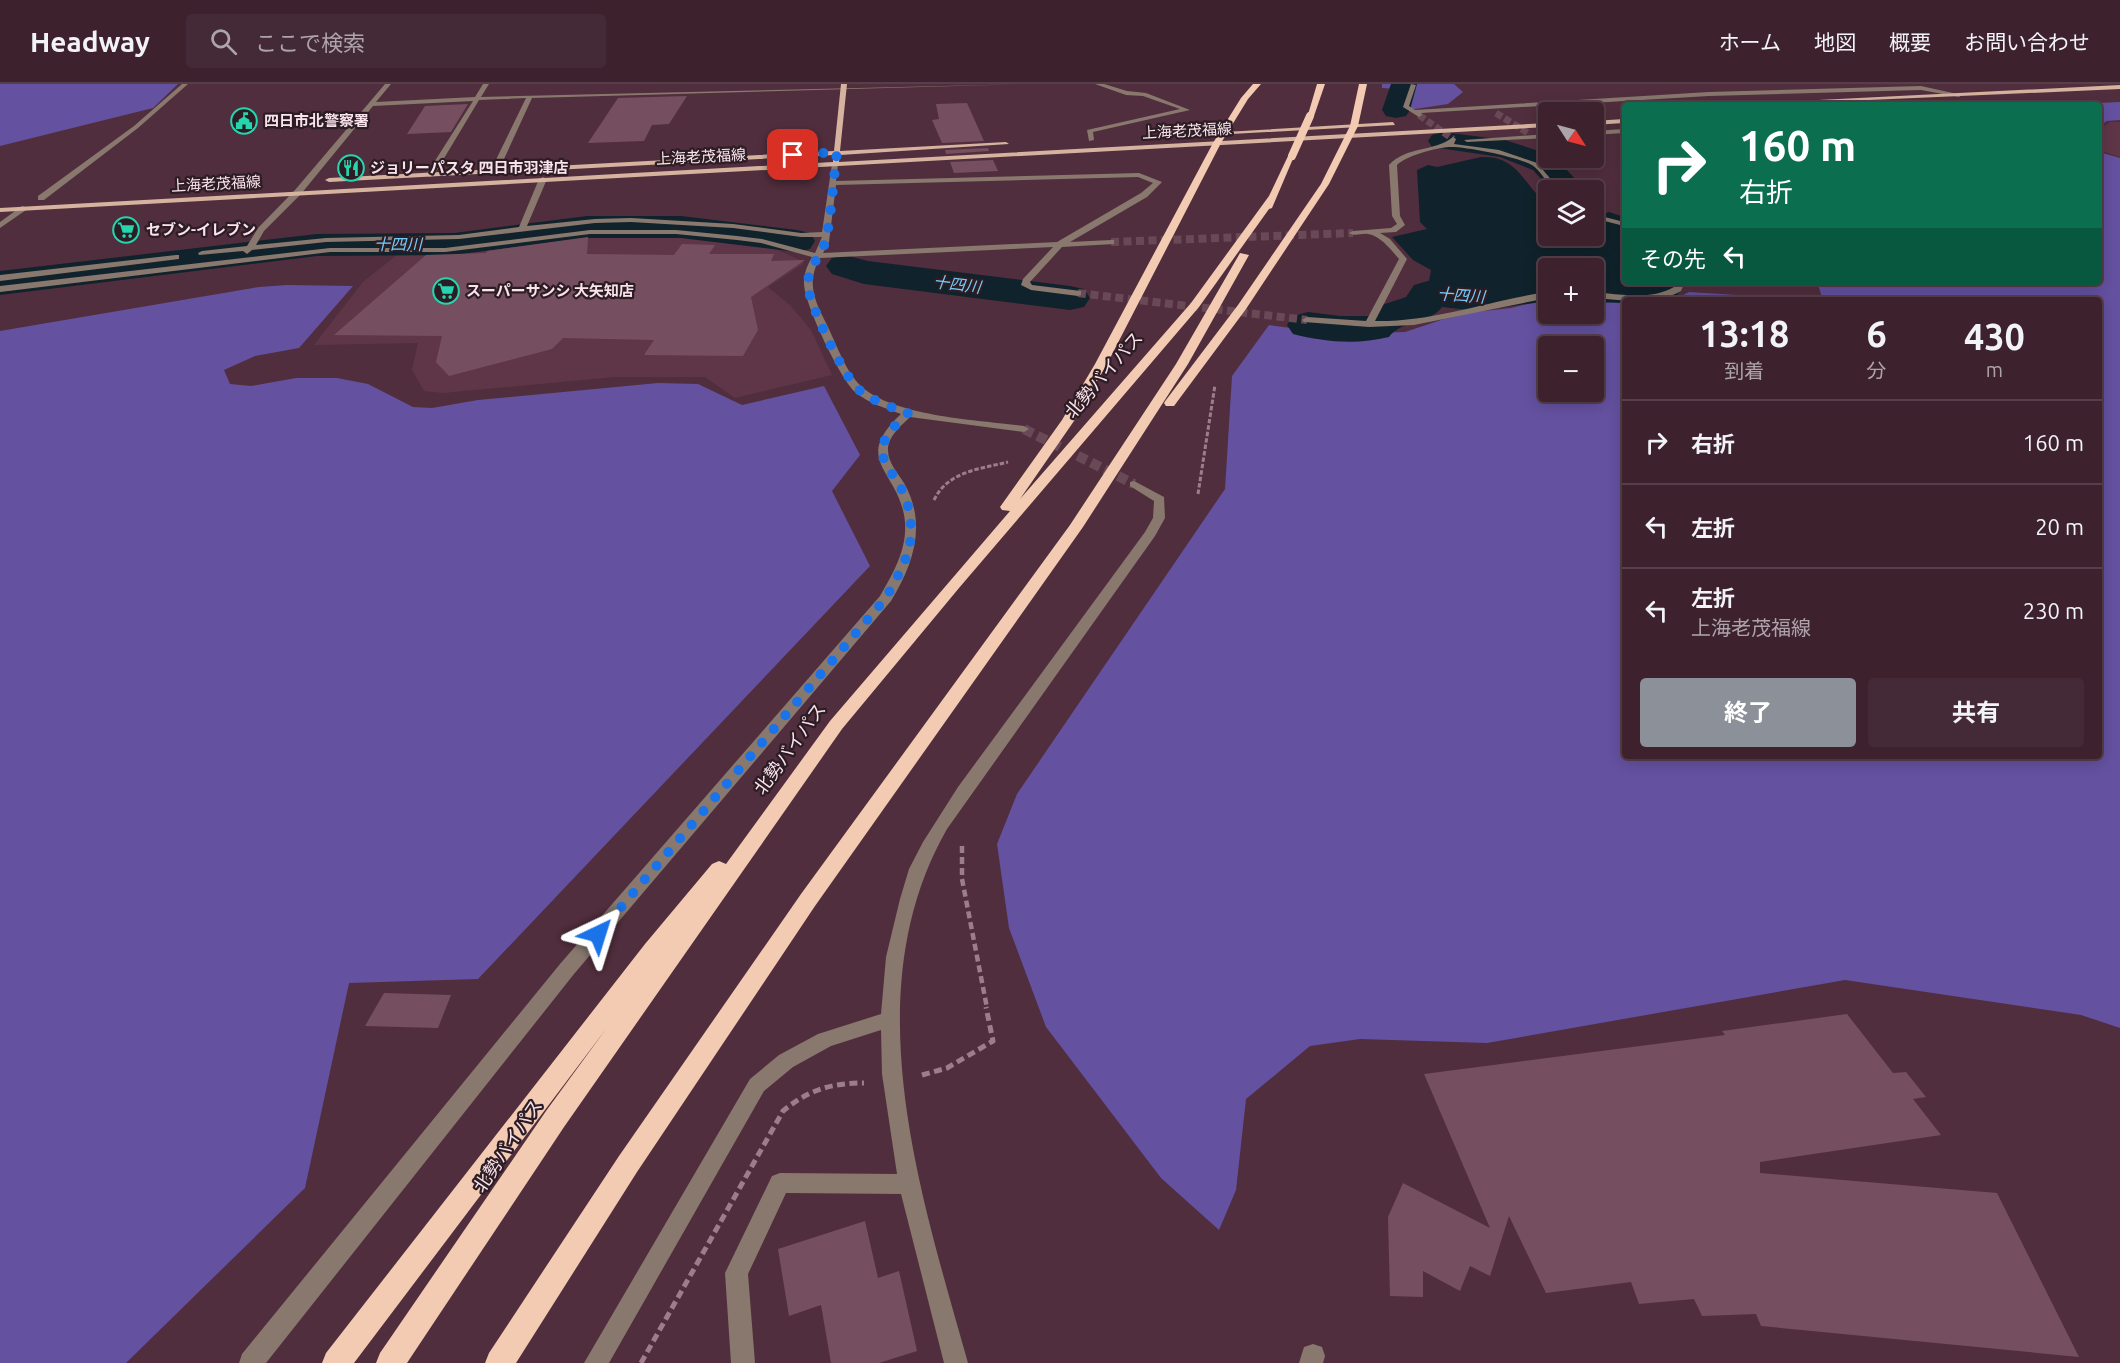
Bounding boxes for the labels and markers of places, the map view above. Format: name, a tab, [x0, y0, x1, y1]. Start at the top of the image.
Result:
public building icon: 四日市北警察署	[229, 106, 259, 136]
place label: 四日市北警察署	[264, 112, 369, 129]
pin	[767, 129, 818, 180]
restaurant icon: ジョリーパスタ 四日市羽津店	[336, 153, 366, 183]
place label: ジョリーパスタ 四日市羽津店	[370, 159, 568, 176]
supermarket icon: セブン-イレブン	[111, 215, 141, 245]
place label: セブン-イレブン	[146, 221, 256, 238]
supermarket icon: スーパーサンシ 大矢知店	[431, 276, 461, 306]
place label: スーパーサンシ 大矢知店	[466, 282, 634, 299]

